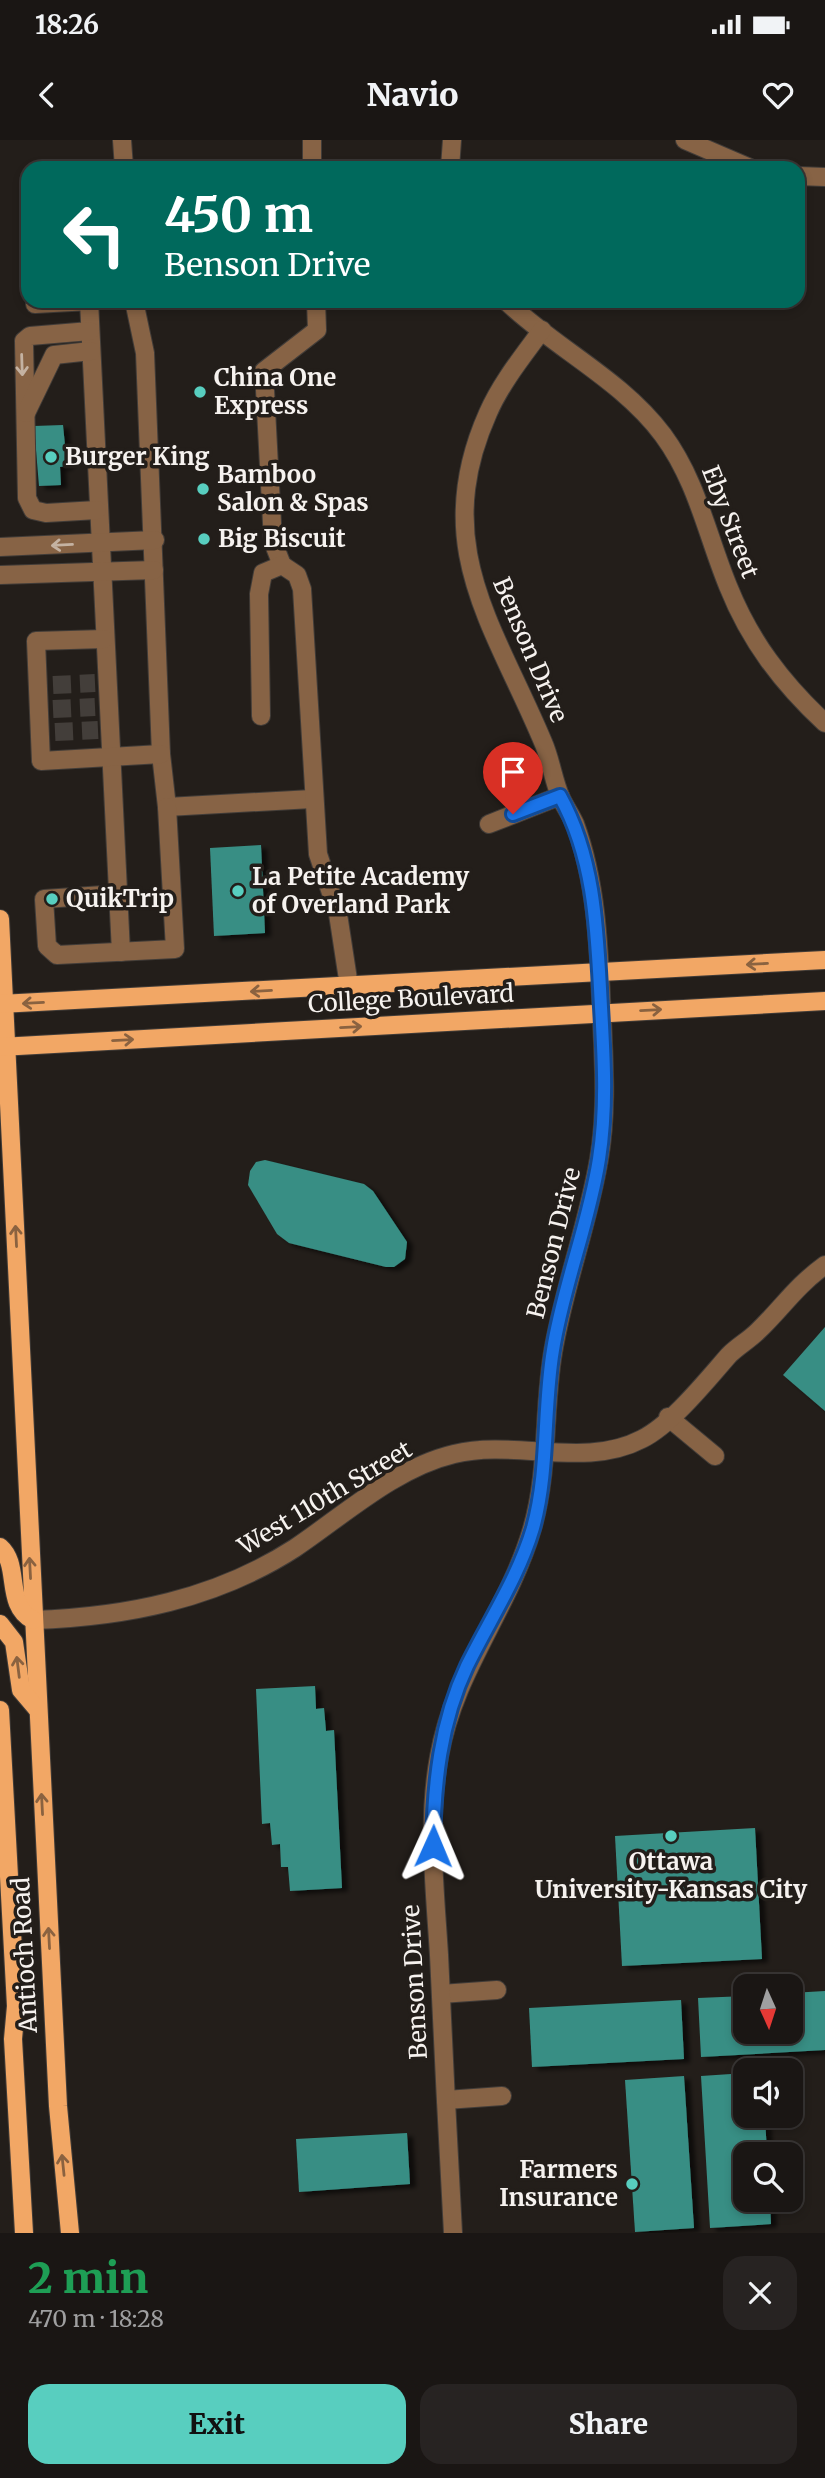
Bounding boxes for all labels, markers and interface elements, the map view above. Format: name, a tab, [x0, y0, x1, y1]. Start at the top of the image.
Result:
text: 18:26	[35, 8, 99, 41]
text: Navio	[367, 75, 458, 115]
icon: back	[28, 76, 66, 114]
icon: heart	[759, 76, 797, 114]
text: 450 m	[164, 184, 313, 245]
icon: left	[49, 189, 140, 280]
text: Benson Drive	[164, 245, 370, 285]
one-way arrow	[16, 353, 29, 376]
place label: China One Express	[214, 362, 336, 421]
marker: China One Express	[192, 384, 208, 400]
place label: Burger King	[65, 441, 209, 472]
marker: Burger King	[43, 449, 59, 465]
place label: Bamboo Salon & Spas	[217, 459, 369, 518]
street label: Eby Street	[695, 461, 766, 583]
marker: Bamboo Salon & Spas	[195, 481, 211, 497]
place label: Big Biscuit	[218, 523, 346, 554]
marker: Big Biscuit	[196, 531, 212, 547]
one-way arrow	[51, 539, 74, 552]
street label: Benson Drive	[486, 572, 575, 727]
pin	[483, 742, 543, 814]
icon: arrive	[494, 753, 532, 791]
place label: La Petite Academy of Overland Park	[252, 861, 470, 920]
place label: QuikTrip	[66, 883, 174, 914]
marker: La Petite Academy of Overland Park	[230, 883, 246, 899]
marker: QuikTrip	[44, 891, 60, 907]
one-way arrow	[746, 957, 769, 970]
street label: College Boulevard	[307, 978, 515, 1019]
one-way arrow	[249, 984, 272, 997]
one-way arrow	[22, 996, 45, 1009]
one-way arrow	[639, 1003, 662, 1016]
one-way arrow	[339, 1020, 361, 1033]
one-way arrow	[112, 1033, 134, 1046]
street label: Benson Drive	[520, 1164, 587, 1322]
one-way arrow	[9, 1224, 22, 1247]
street label: West 110th Street	[231, 1433, 418, 1562]
one-way arrow	[24, 1557, 37, 1580]
one-way arrow	[11, 1656, 24, 1679]
one-way arrow	[36, 1792, 49, 1815]
position arrow	[396, 1809, 470, 1883]
marker: Ottawa University-Kansas City	[663, 1828, 679, 1844]
place label: Ottawa University-Kansas City	[535, 1846, 808, 1905]
street label: Antioch Road	[5, 1876, 44, 2035]
street label: Benson Drive	[395, 1904, 434, 2060]
one-way arrow	[43, 1927, 56, 1950]
north arrow	[733, 1974, 803, 2044]
map controls	[733, 1974, 803, 2212]
button: sound	[733, 2058, 803, 2128]
button: search	[733, 2142, 803, 2212]
one-way arrow	[56, 2154, 69, 2177]
place label: Farmers Insurance	[499, 2154, 618, 2213]
marker: Farmers Insurance	[624, 2176, 640, 2192]
text: 2 min	[28, 2252, 148, 2304]
button: close	[723, 2256, 797, 2330]
text: 470 m · 18:28	[28, 2304, 164, 2333]
button: Exit	[28, 2384, 406, 2464]
button: Share	[420, 2384, 797, 2464]

